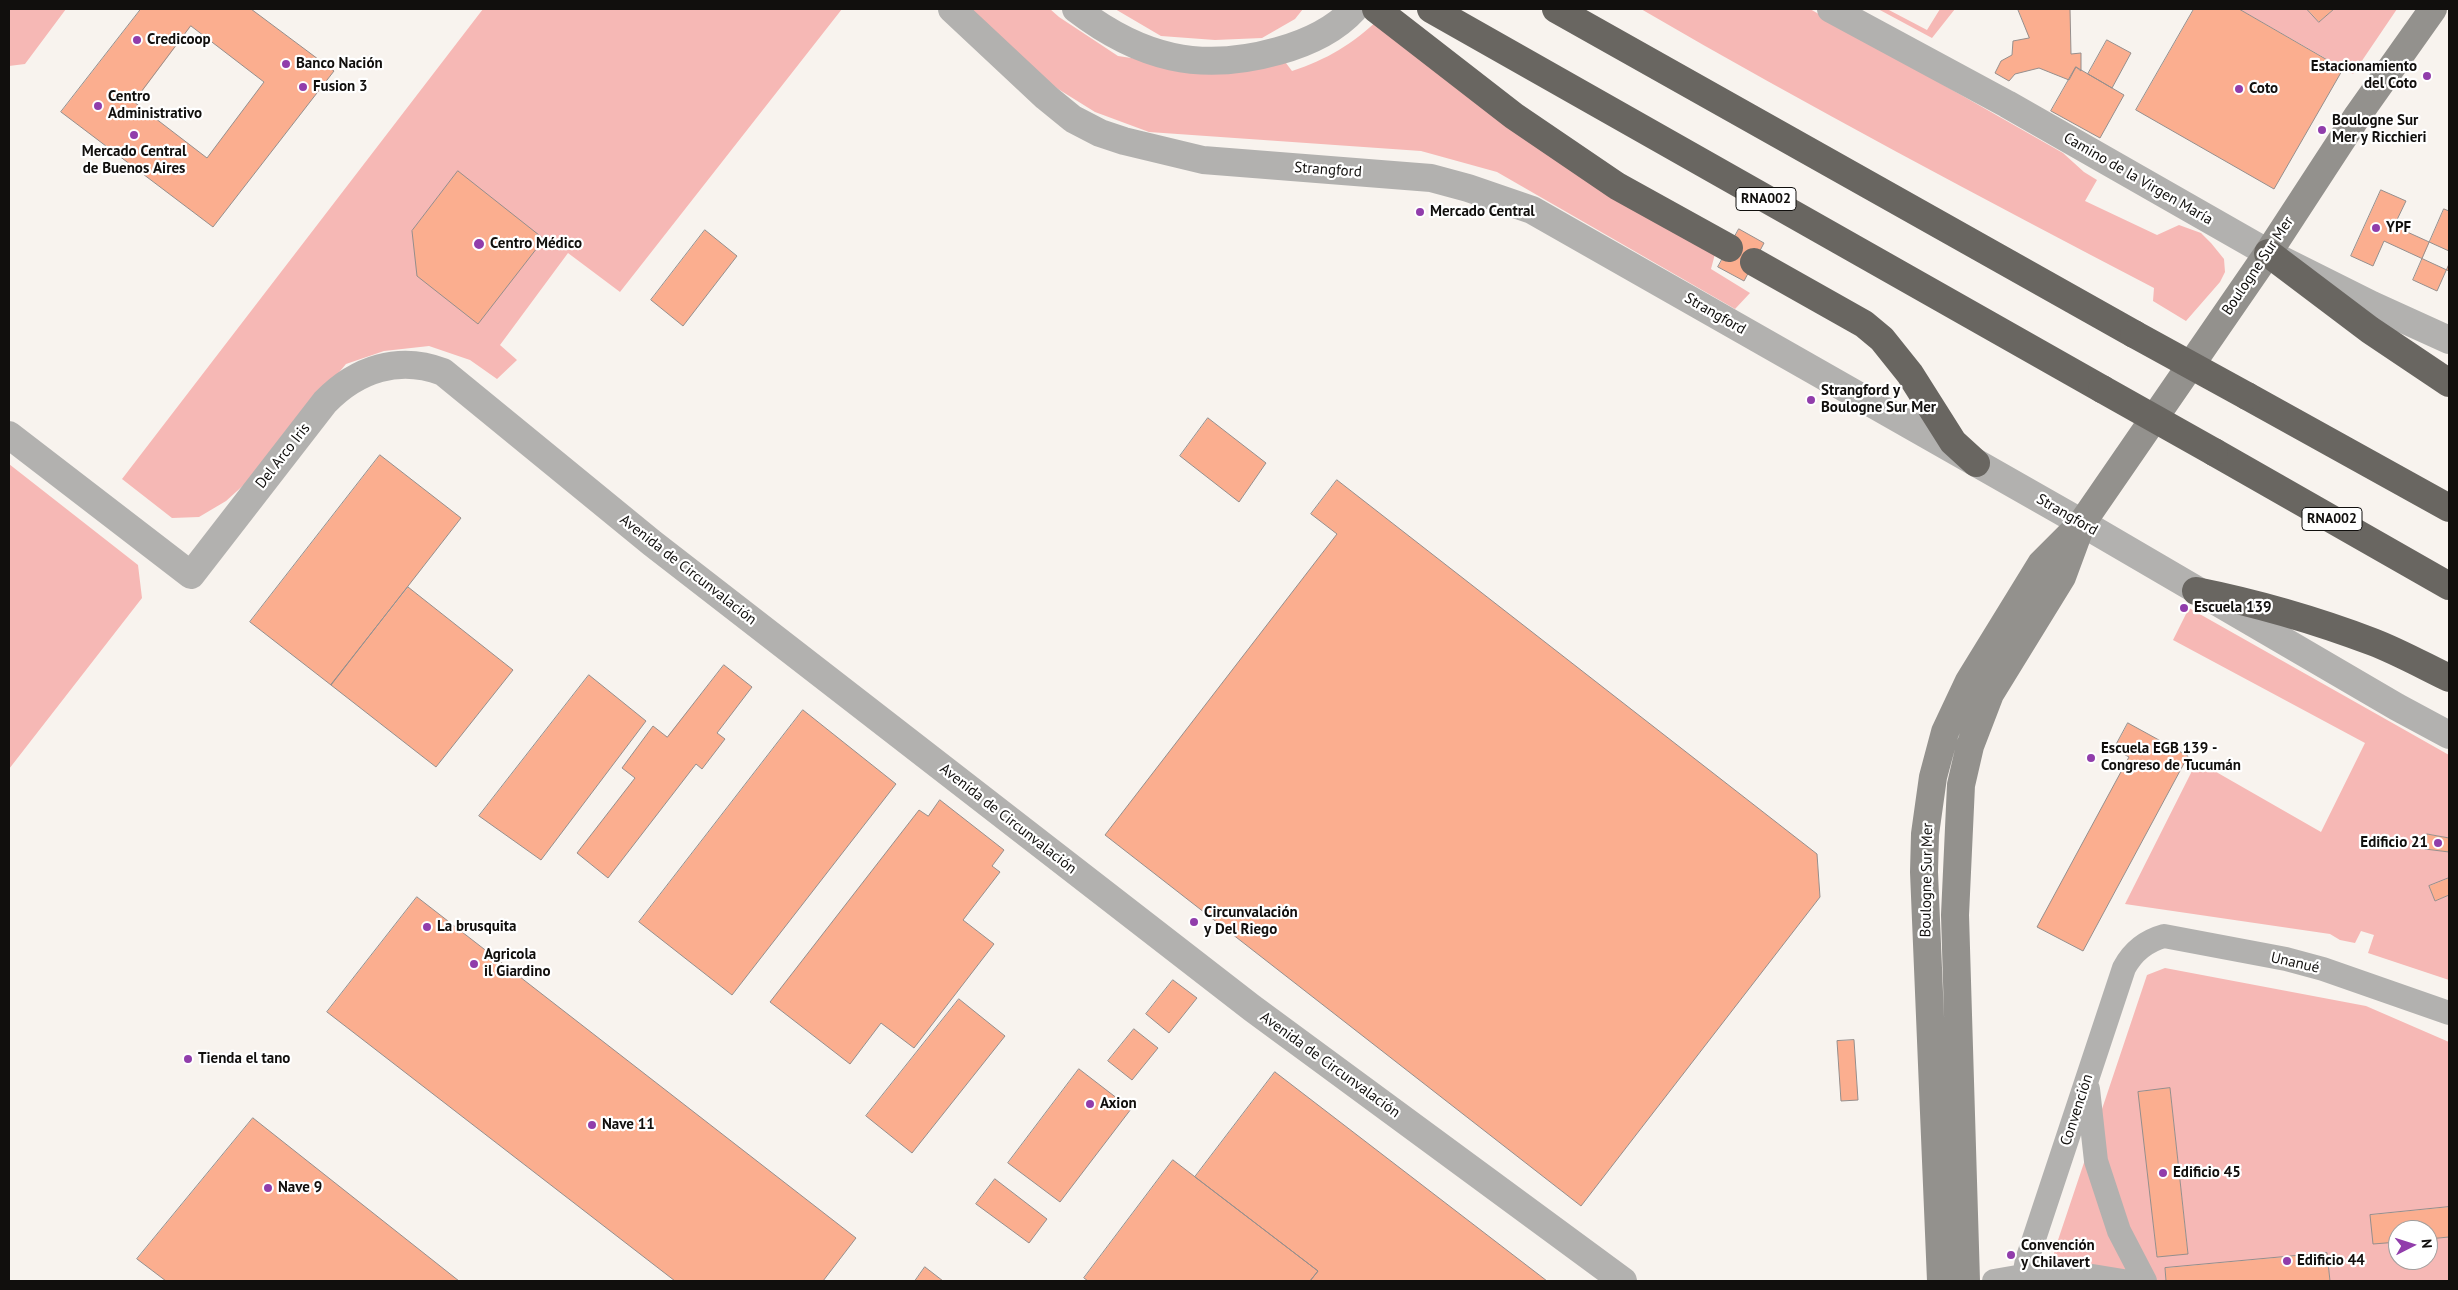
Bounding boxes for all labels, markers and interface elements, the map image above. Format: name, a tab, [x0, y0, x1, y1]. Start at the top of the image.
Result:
place label: Credicoop	[147, 31, 211, 49]
marker: Credicoop	[131, 34, 143, 46]
place label: Banco Nación	[296, 55, 383, 73]
marker: Banco Nación	[280, 58, 292, 70]
place label: Estacionamiento del Coto	[2311, 58, 2417, 93]
marker: Estacionamiento del Coto	[2421, 70, 2433, 82]
place label: Fusion 3	[313, 78, 368, 96]
place label: Coto	[2249, 80, 2278, 98]
marker: Fusion 3	[297, 81, 309, 93]
marker: Coto	[2233, 83, 2245, 95]
place label: Centro Administrativo	[108, 88, 202, 123]
marker: Centro Administrativo	[92, 100, 104, 112]
place label: Boulogne Sur Mer y Ricchieri	[2332, 112, 2427, 147]
marker: Boulogne Sur Mer y Ricchieri	[2316, 124, 2328, 136]
marker: Mercado Central de Buenos Aires	[128, 129, 140, 141]
street label: Camino de la Virgen María	[2060, 129, 2216, 229]
place label: Mercado Central de Buenos Aires	[82, 143, 186, 178]
street label: Strangford	[1294, 159, 1362, 181]
road number: RNA002	[1736, 188, 1796, 210]
place label: Mercado Central	[1430, 203, 1535, 221]
marker: Mercado Central	[1414, 206, 1426, 218]
street label: Boulogne Sur Mer	[2218, 213, 2298, 319]
place label: YPF	[2386, 219, 2411, 237]
marker: YPF	[2370, 222, 2382, 234]
place label: Centro Médico	[490, 235, 582, 253]
marker: Centro Médico	[472, 237, 486, 251]
street label: Strangford	[1681, 289, 1749, 339]
place label: Strangford y Boulogne Sur Mer	[1821, 382, 1936, 417]
marker: Strangford y Boulogne Sur Mer	[1805, 394, 1817, 406]
street label: Del Arco Iris	[252, 420, 314, 492]
street label: Strangford	[2033, 490, 2101, 540]
road number: RNA002	[2302, 508, 2362, 530]
street label: Avenida de Circunvalación	[616, 511, 760, 629]
place label: Escuela 139	[2194, 599, 2272, 617]
marker: Escuela 139	[2178, 602, 2190, 614]
place label: Escuela EGB 139 - Congreso de Tucumán	[2101, 740, 2241, 775]
marker: Escuela EGB 139 - Congreso de Tucumán	[2085, 752, 2097, 764]
street label: Avenida de Circunvalación	[936, 760, 1080, 878]
street label: Boulogne Sur Mer	[1917, 822, 1937, 938]
place label: Edificio 21	[2360, 834, 2428, 852]
marker: Edificio 21	[2432, 837, 2444, 849]
place label: Circunvalación y Del Riego	[1204, 904, 1298, 939]
marker: Circunvalación y Del Riego	[1188, 916, 1200, 928]
place label: La brusquita	[437, 918, 516, 936]
marker: La brusquita	[421, 921, 433, 933]
place label: Agricola il Giardino	[484, 946, 550, 981]
street label: Unanué	[2269, 949, 2321, 977]
marker: Agricola il Giardino	[468, 958, 480, 970]
street label: Avenida de Circunvalación	[1256, 1008, 1404, 1122]
place label: Tienda el tano	[198, 1050, 290, 1068]
marker: Tienda el tano	[182, 1053, 194, 1065]
street label: Convención	[2057, 1072, 2097, 1148]
place label: Axion	[1100, 1095, 1137, 1113]
marker: Axion	[1084, 1098, 1096, 1110]
place label: Nave 11	[602, 1116, 655, 1134]
marker: Nave 11	[586, 1119, 598, 1131]
place label: Edificio 45	[2173, 1164, 2241, 1182]
marker: Edificio 45	[2157, 1167, 2169, 1179]
place label: Nave 9	[278, 1179, 322, 1197]
marker: Nave 9	[262, 1182, 274, 1194]
north arrow	[2388, 1220, 2438, 1270]
place label: Convención y Chilavert	[2021, 1237, 2095, 1272]
text: N	[2418, 1238, 2436, 1249]
marker: Convención y Chilavert	[2005, 1249, 2017, 1261]
place label: Edificio 44	[2297, 1252, 2365, 1270]
marker: Edificio 44	[2281, 1255, 2293, 1267]

